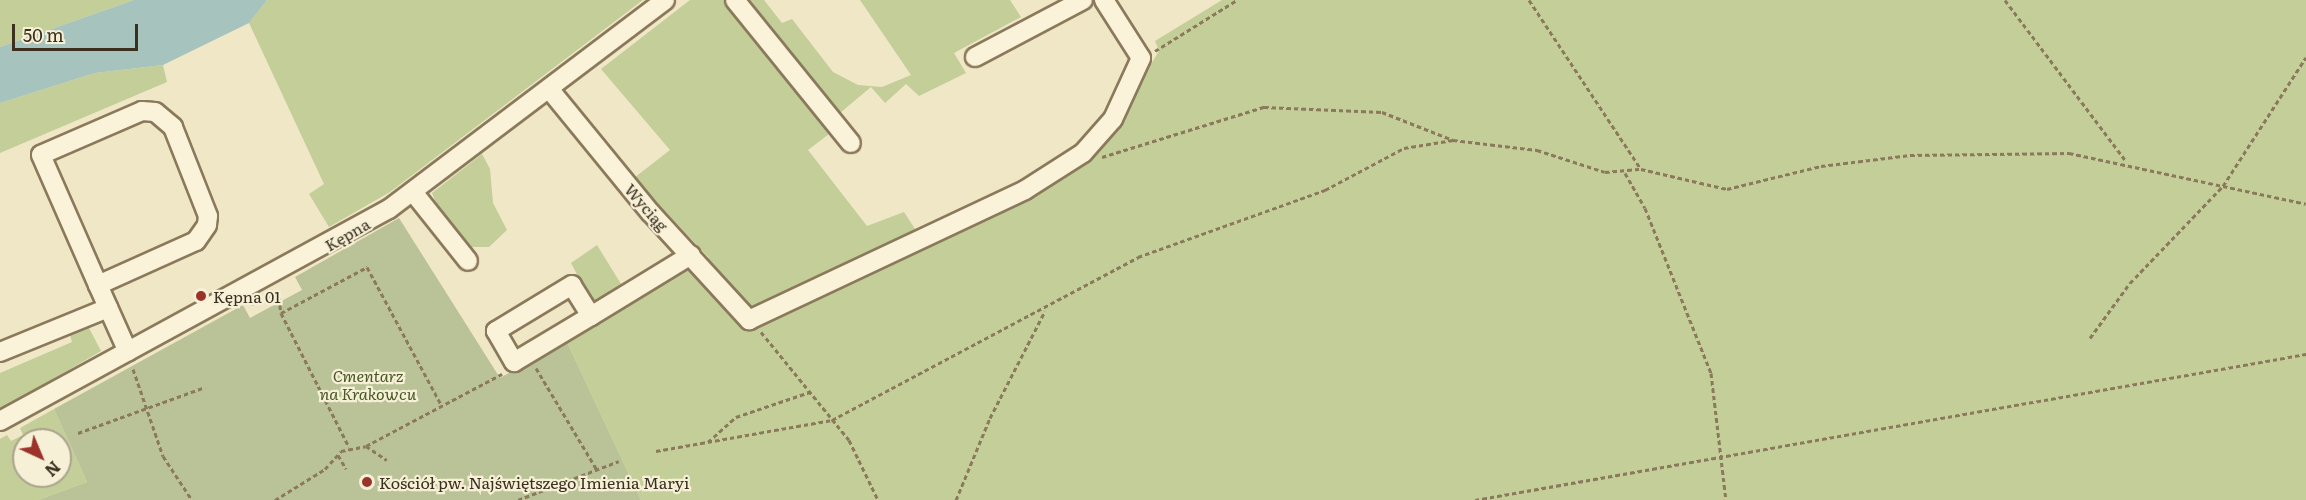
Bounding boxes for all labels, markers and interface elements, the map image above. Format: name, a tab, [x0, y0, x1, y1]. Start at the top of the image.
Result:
scale bar	[15, 12, 141, 50]
text: 50 m	[23, 21, 64, 48]
street label: Wyciąg	[621, 179, 673, 235]
street label: Kępna	[321, 213, 373, 255]
place label: Kępna 01	[213, 286, 281, 306]
marker: Kępna 01	[194, 289, 208, 303]
park label: Cmentarz na Krakowcu	[320, 365, 416, 403]
north arrow	[12, 428, 72, 488]
text: N	[40, 456, 66, 483]
place label: Kościół pw. Najświętszego Imienia Maryi	[379, 472, 689, 492]
marker: Kościół pw. Najświętszego Imienia Maryi	[360, 475, 374, 489]

